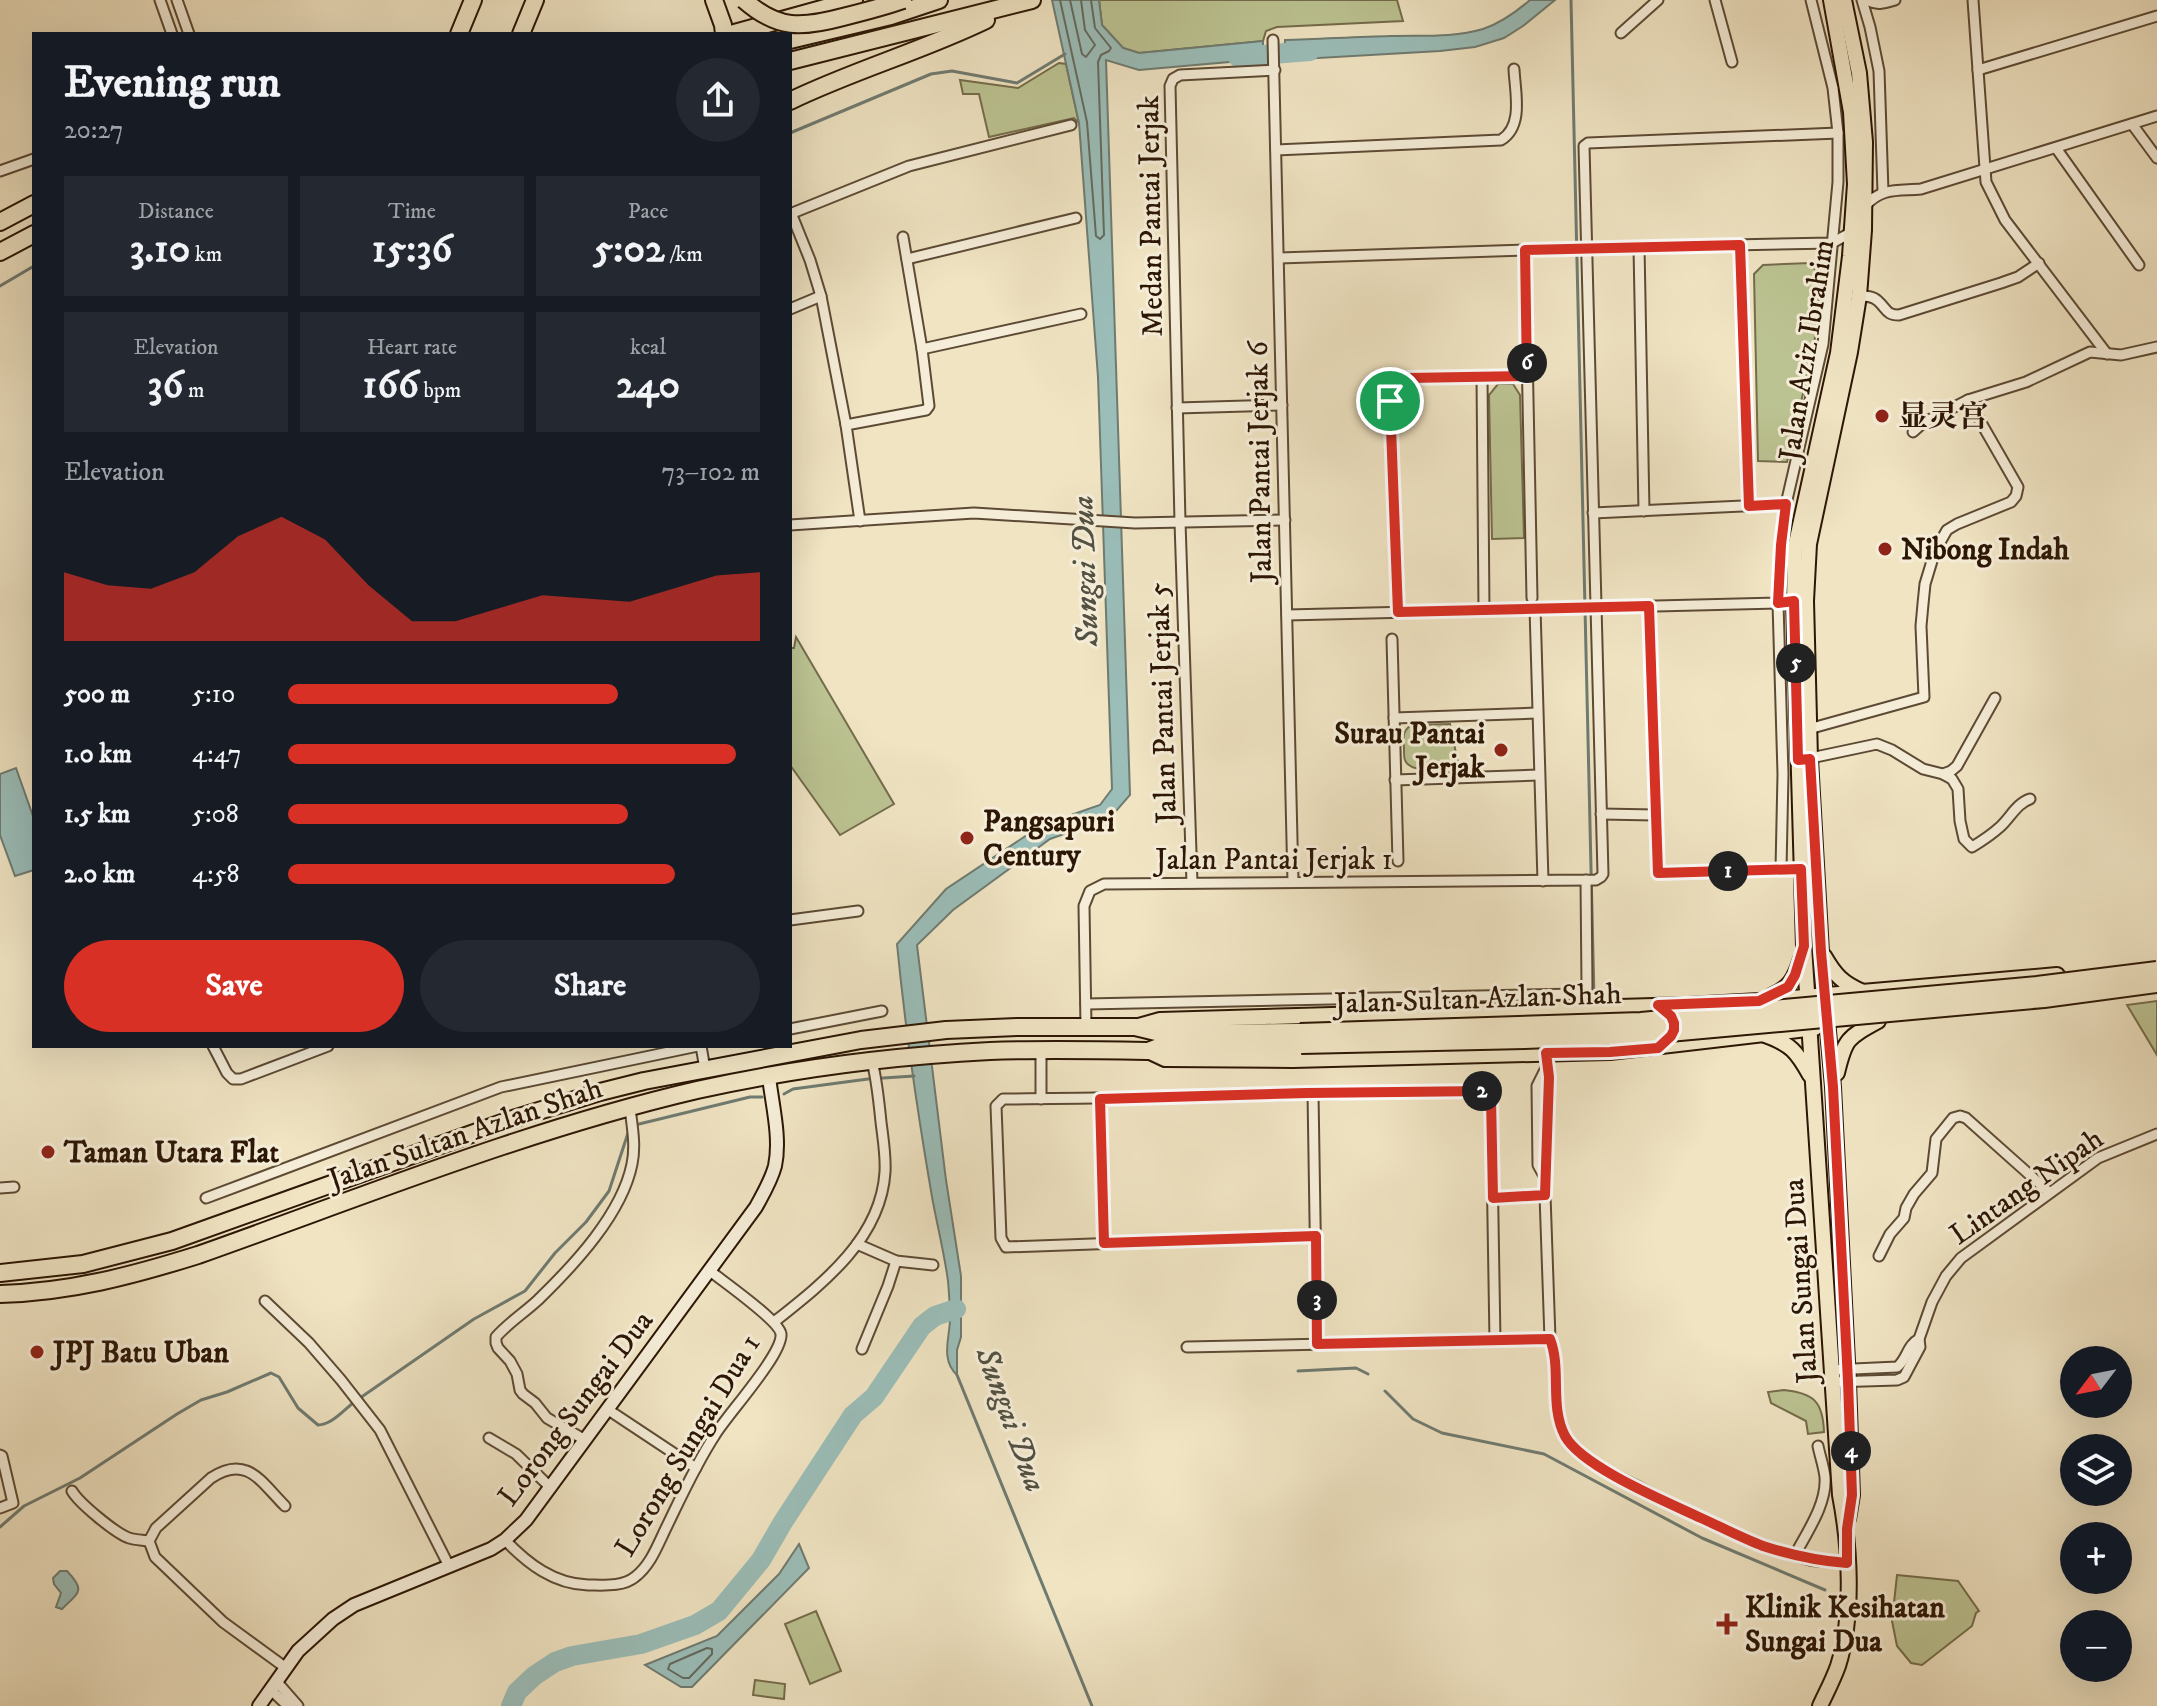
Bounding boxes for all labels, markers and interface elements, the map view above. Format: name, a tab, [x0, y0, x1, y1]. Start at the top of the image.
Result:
text: Evening run	[64, 56, 281, 111]
button: share	[676, 58, 760, 142]
street label: Medan Pantai Jerjak	[1131, 95, 1172, 337]
text: 20:27	[64, 114, 123, 147]
text: Distance	[138, 198, 214, 225]
text: Time	[388, 198, 436, 225]
text: Pace	[628, 198, 668, 225]
text: 3.10	[130, 225, 190, 275]
text: 15:36	[372, 225, 452, 275]
text: 5:02	[593, 225, 665, 275]
street label: Jalan Aziz Ibrahim	[1771, 237, 1843, 466]
text: km	[190, 241, 222, 268]
text: /km	[665, 241, 703, 268]
text: Elevation	[133, 334, 219, 361]
text: Heart rate	[367, 334, 457, 361]
text: kcal	[630, 334, 666, 361]
street label: Jalan Pantai Jerjak 6	[1240, 339, 1281, 586]
pin: 6	[1507, 343, 1547, 383]
text: 6	[1521, 349, 1533, 376]
text: 36	[148, 361, 183, 411]
text: 166	[363, 361, 419, 411]
text: 240	[616, 361, 680, 411]
pin	[1356, 367, 1424, 435]
text: m	[183, 377, 205, 404]
text: bpm	[419, 377, 461, 404]
icon: arrive	[1368, 379, 1412, 423]
place label: 显灵宫	[1898, 399, 1988, 436]
marker: 显灵宫	[1873, 407, 1891, 425]
text: Elevation	[64, 456, 165, 489]
text: 73–102 m	[662, 456, 760, 489]
water label: Sungai Dua	[1063, 495, 1109, 648]
place label: Nibong Indah	[1901, 532, 2070, 569]
marker: Nibong Indah	[1876, 540, 1894, 558]
street label: Jalan Pantai Jerjak 5	[1141, 582, 1186, 827]
pin: 5	[1776, 643, 1816, 683]
text: 5	[1791, 649, 1801, 676]
text: 500 m	[64, 678, 130, 711]
text: 5:10	[192, 678, 235, 711]
place label: Surau Pantai Jerjak	[1334, 716, 1486, 787]
text: 1.0 km	[64, 738, 132, 771]
text: 4:47	[192, 738, 242, 771]
marker: Surau Pantai Jerjak	[1492, 741, 1510, 759]
text: 1.5 km	[64, 798, 130, 831]
text: 5:08	[192, 798, 239, 831]
place label: Pangsapuri Century	[983, 804, 1115, 875]
marker: Pangsapuri Century	[958, 829, 976, 847]
street label: Jalan Pantai Jerjak 1	[1152, 842, 1393, 879]
pin: 1	[1708, 851, 1748, 891]
text: 1	[1724, 857, 1732, 884]
text: 2.0 km	[64, 858, 135, 891]
text: 4:58	[192, 858, 240, 891]
button: Save	[64, 940, 404, 1032]
button: Share	[420, 940, 760, 1032]
street label: Jalan Sultan Azlan Shah	[1331, 976, 1623, 1023]
street label: Jalan Sultan Azlan Shah	[321, 1070, 608, 1200]
pin: 2	[1462, 1071, 1502, 1111]
text: 2	[1477, 1077, 1487, 1104]
street label: Lintang Nipah	[1943, 1121, 2111, 1254]
place label: Taman Utara Flat	[63, 1135, 280, 1172]
marker: Taman Utara Flat	[39, 1143, 57, 1161]
street label: Jalan Sungai Dua	[1776, 1177, 1827, 1387]
pin: 3	[1297, 1280, 1337, 1320]
text: 3	[1313, 1286, 1321, 1313]
street label: Lorong Sungai Dua	[491, 1304, 662, 1514]
street label: Lorong Sungai Dua 1	[607, 1328, 769, 1564]
place label: JPJ Batu Uban	[50, 1335, 229, 1372]
water label: Sungai Dua	[965, 1341, 1055, 1497]
marker: JPJ Batu Uban	[28, 1343, 46, 1361]
north arrow	[2060, 1346, 2132, 1418]
map controls	[2060, 1346, 2132, 1682]
pin: 4	[1831, 1431, 1871, 1471]
button: layers	[2060, 1434, 2132, 1506]
text: 4	[1845, 1437, 1857, 1464]
button: +	[2060, 1522, 2132, 1594]
place label: Klinik Kesihatan Sungai Dua	[1745, 1590, 1945, 1661]
button: −	[2060, 1610, 2132, 1682]
marker: Klinik Kesihatan Sungai Dua	[1716, 1613, 1738, 1635]

